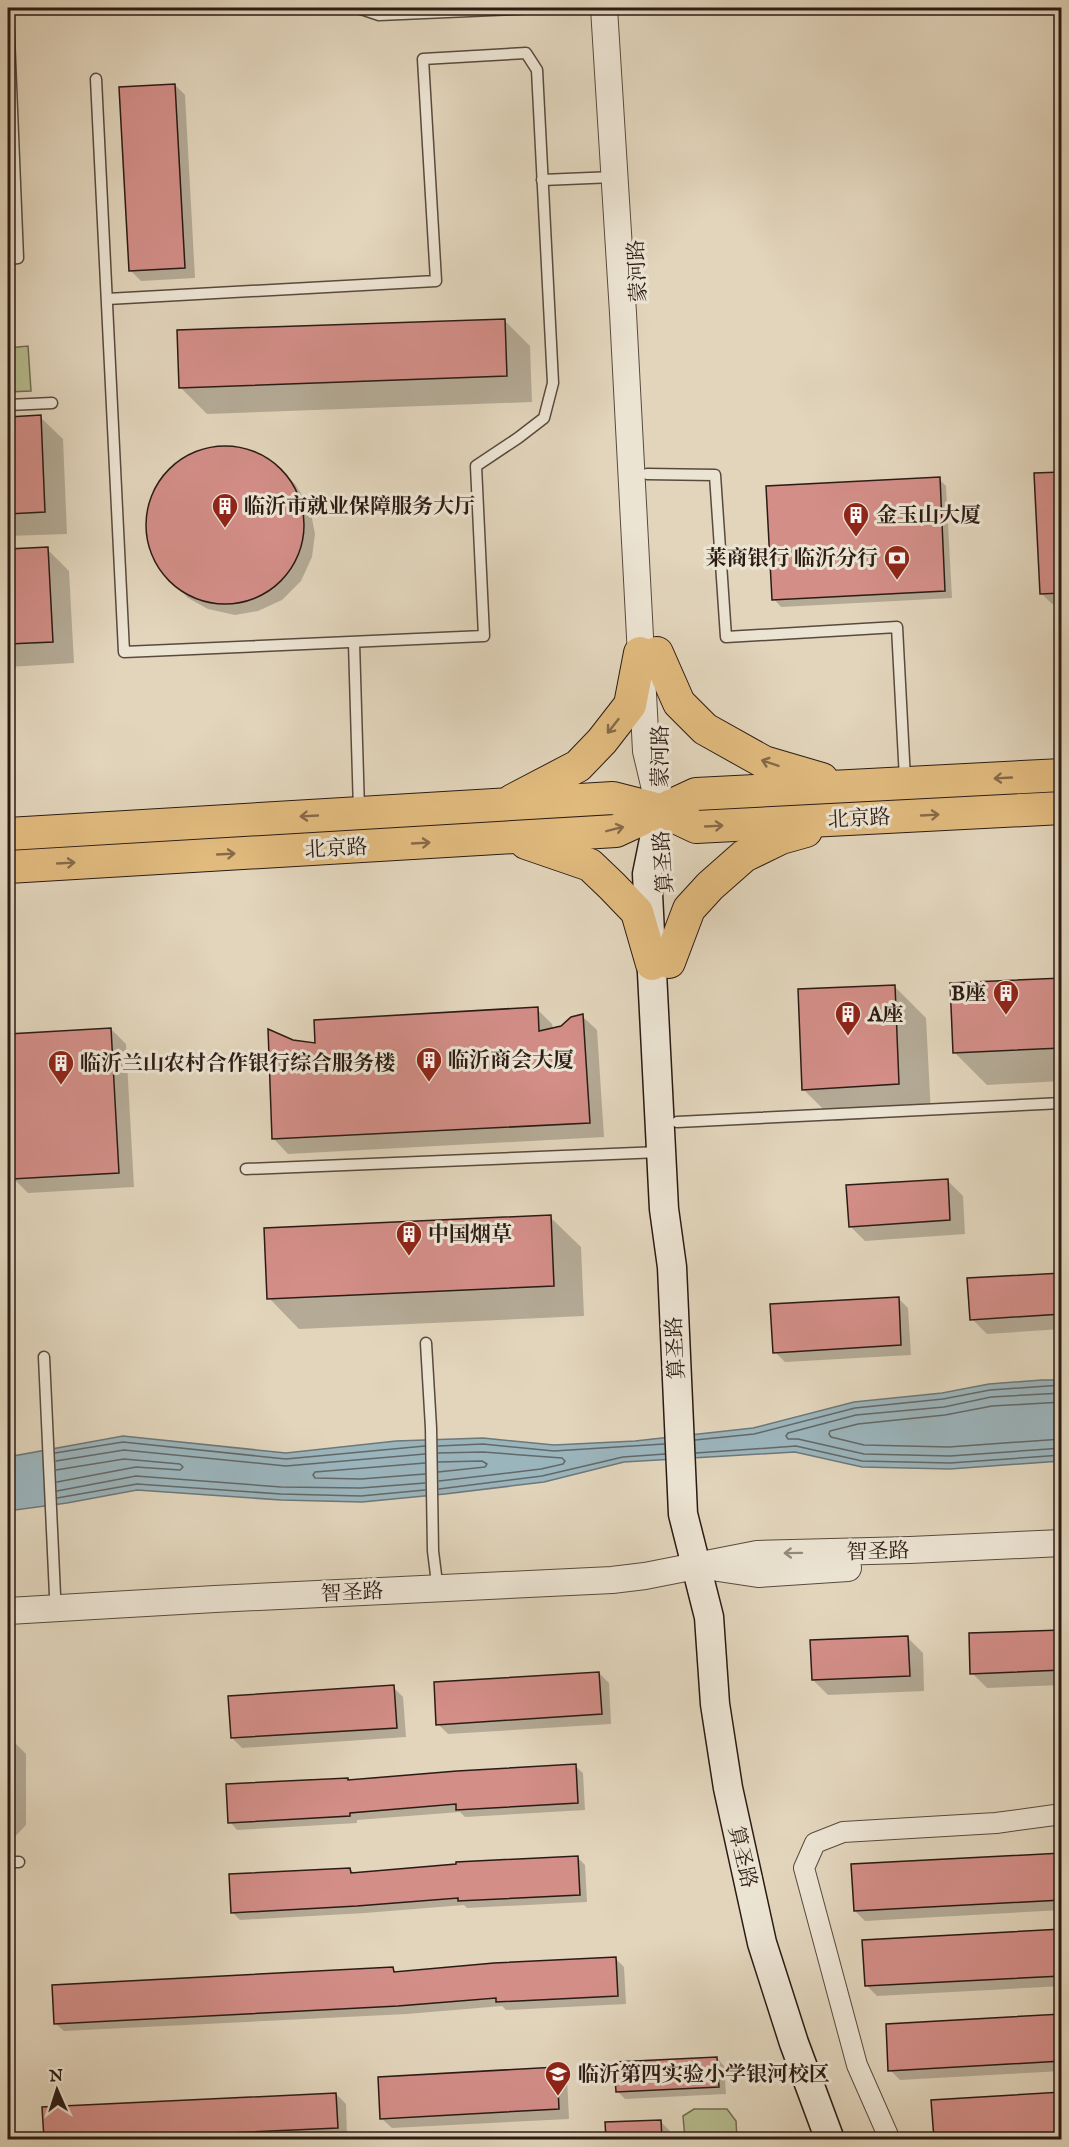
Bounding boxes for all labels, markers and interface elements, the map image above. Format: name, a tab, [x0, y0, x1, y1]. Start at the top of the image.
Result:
street label: 蒙河路	[623, 239, 654, 303]
building icon: 临沂市就业保障服务大厅	[210, 491, 240, 529]
place label: 临沂市就业保障服务大厅	[244, 494, 475, 521]
building icon: 金玉山大厦	[841, 500, 871, 538]
place label: 金玉山大厦	[876, 503, 981, 530]
bank icon: 莱商银行 临沂分行	[882, 543, 912, 581]
place label: 莱商银行 临沂分行	[705, 546, 878, 573]
one-way arrow	[607, 718, 620, 734]
street label: 蒙河路	[648, 725, 675, 788]
one-way arrow	[761, 757, 780, 768]
one-way arrow	[994, 772, 1014, 783]
street label: 北京路	[827, 804, 891, 835]
one-way arrow	[920, 809, 939, 820]
one-way arrow	[300, 811, 320, 822]
one-way arrow	[704, 820, 724, 831]
one-way arrow	[605, 823, 624, 835]
street label: 算圣路	[649, 830, 680, 894]
street label: 北京路	[304, 834, 368, 865]
one-way arrow	[410, 837, 430, 848]
one-way arrow	[215, 848, 235, 859]
one-way arrow	[55, 858, 75, 869]
building icon: B座	[991, 978, 1021, 1016]
place label: B座	[951, 981, 986, 1008]
building icon: A座	[833, 999, 863, 1037]
place label: A座	[867, 1002, 903, 1029]
building icon: 临沂商会大厦	[414, 1045, 444, 1083]
building icon: 临沂兰山农村合作银行综合服务楼	[46, 1048, 76, 1086]
place label: 临沂商会大厦	[448, 1048, 574, 1075]
place label: 临沂兰山农村合作银行综合服务楼	[80, 1051, 395, 1078]
building icon: 中国烟草	[394, 1219, 424, 1257]
place label: 中国烟草	[428, 1222, 512, 1249]
street label: 算圣路	[661, 1316, 692, 1380]
street label: 智圣路	[846, 1538, 910, 1567]
one-way arrow	[784, 1547, 804, 1559]
street label: 智圣路	[320, 1578, 384, 1609]
street label: 算圣路	[721, 1824, 762, 1891]
school or university icon: 临沂第四实验小学银河校区	[543, 2059, 573, 2097]
north arrow	[27, 2060, 87, 2120]
place label: 临沂第四实验小学银河校区	[578, 2062, 830, 2089]
text: N	[48, 2067, 64, 2087]

